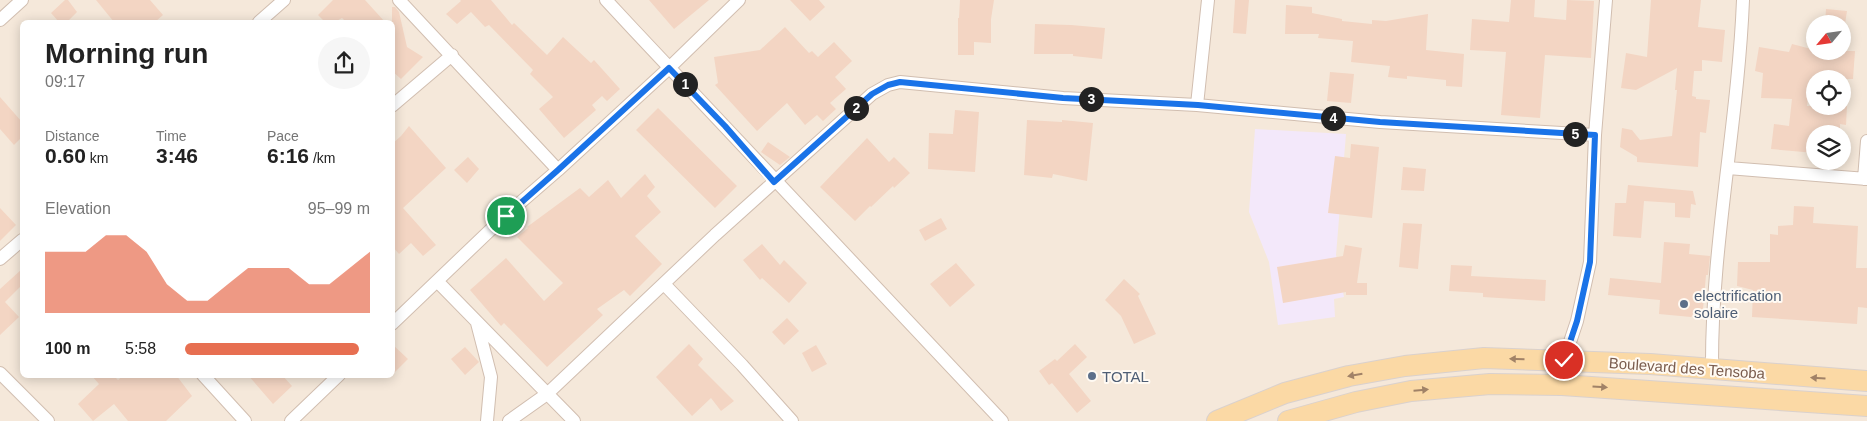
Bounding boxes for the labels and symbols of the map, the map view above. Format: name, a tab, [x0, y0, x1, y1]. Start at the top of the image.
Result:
north arrow	[1806, 15, 1851, 60]
pin: 1	[672, 72, 698, 96]
pin: 3	[1078, 86, 1104, 112]
pin: 2	[844, 96, 868, 120]
pin: 4	[1320, 106, 1346, 130]
pin: 5	[1562, 122, 1588, 146]
pin	[485, 195, 527, 237]
place label: electrification solaire	[1694, 287, 1782, 321]
marker: electrification solaire	[1678, 298, 1690, 310]
pin	[1543, 339, 1585, 381]
one-way arrow	[1508, 354, 1524, 362]
street label: Boulevard des Tensoba	[1608, 354, 1766, 382]
place label: TOTAL	[1102, 368, 1149, 385]
marker: TOTAL	[1086, 370, 1098, 382]
one-way arrow	[1348, 371, 1363, 379]
one-way arrow	[1810, 373, 1826, 381]
one-way arrow	[1593, 384, 1609, 392]
one-way arrow	[1413, 386, 1429, 394]

